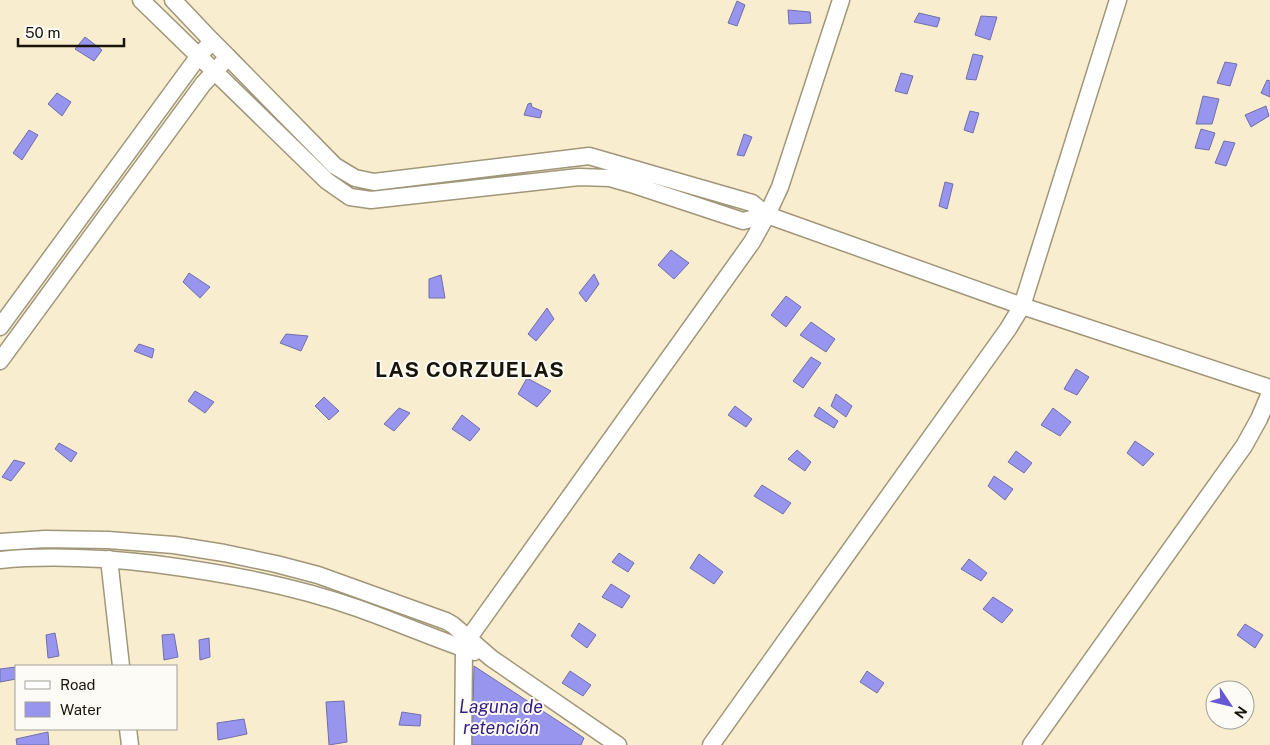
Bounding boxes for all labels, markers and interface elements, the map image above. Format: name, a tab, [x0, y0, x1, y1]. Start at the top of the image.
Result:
scale bar	[18, 15, 124, 47]
text: 50 m	[25, 24, 60, 41]
district label: LAS CORZUELAS	[375, 357, 565, 382]
legend	[15, 665, 178, 730]
text: Road	[60, 676, 96, 693]
north arrow	[1205, 680, 1255, 730]
water label: Laguna de retención	[459, 696, 543, 738]
text: Water	[60, 701, 102, 718]
text: N	[1231, 703, 1250, 722]

